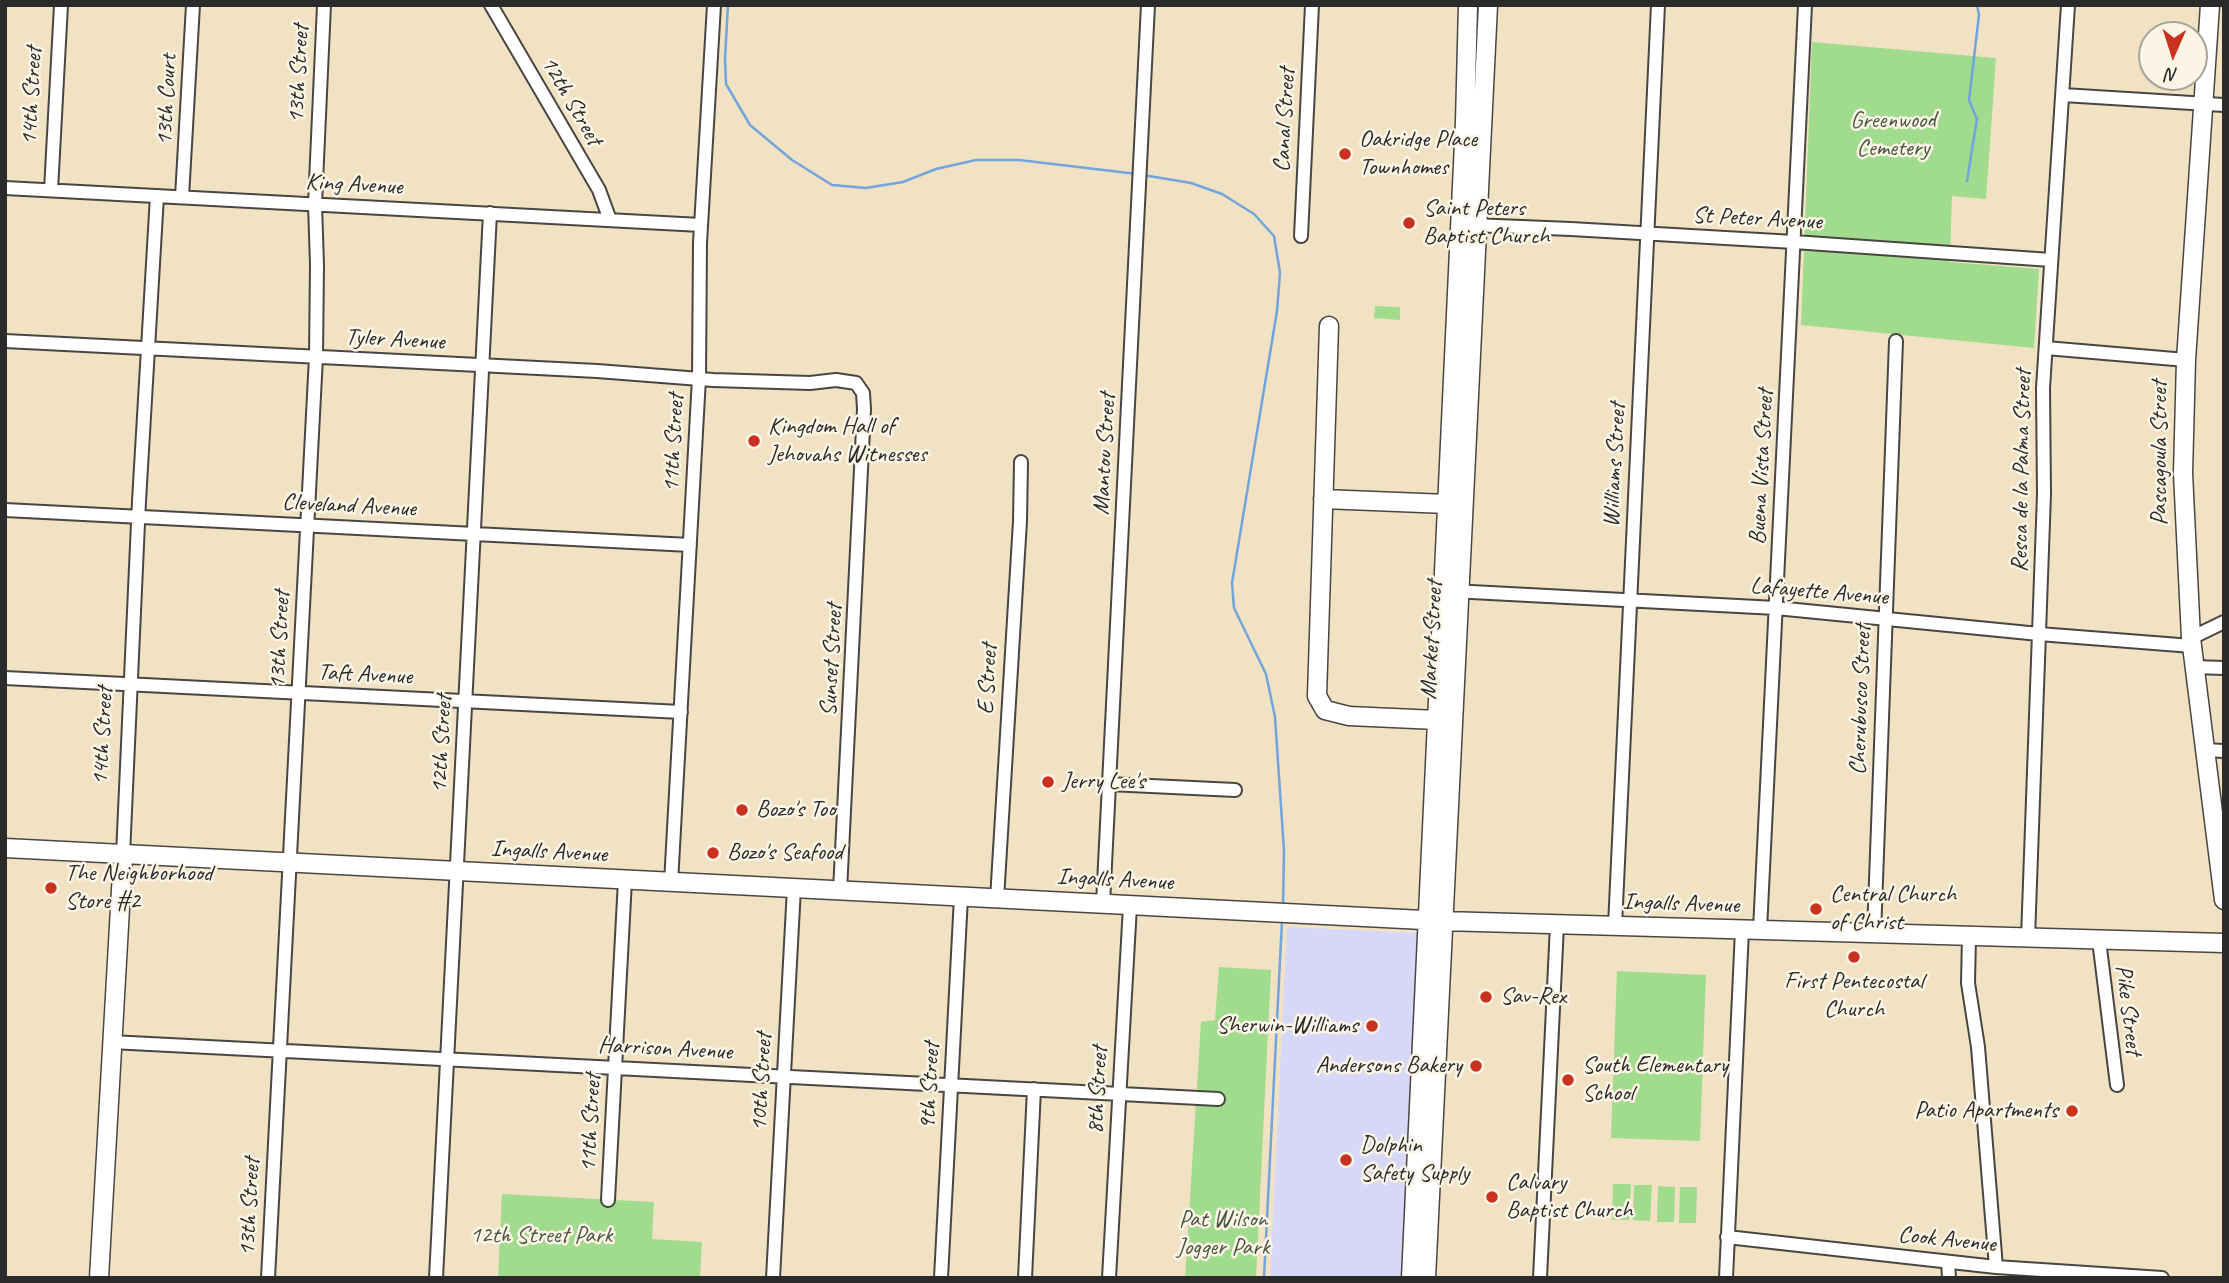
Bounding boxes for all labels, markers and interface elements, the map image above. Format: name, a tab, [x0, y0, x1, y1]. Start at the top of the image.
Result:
north arrow	[2138, 21, 2208, 91]
street label: 13th Street	[282, 24, 316, 124]
street label: 14th Street	[15, 46, 49, 146]
street label: 12th Street	[534, 51, 608, 151]
street label: 13th Court	[150, 54, 184, 146]
text: N	[2166, 63, 2179, 87]
street label: Canal Street	[1268, 67, 1302, 173]
park label: Greenwood Cemetery	[1850, 107, 1936, 163]
place label: Oakridge Place Townhomes	[1359, 126, 1477, 182]
marker: Oakridge Place Townhomes	[1337, 146, 1353, 162]
street label: King Avenue	[305, 168, 403, 202]
place label: Saint Peters Baptist Church	[1423, 195, 1549, 251]
street label: St Peter Avenue	[1691, 201, 1823, 237]
marker: Saint Peters Baptist Church	[1401, 215, 1417, 231]
street label: Tyler Avenue	[345, 323, 445, 357]
street label: Resca de la Palma Street	[2006, 369, 2038, 573]
street label: Pascagoula Street	[2146, 381, 2174, 525]
street label: Buena Vista Street	[1744, 389, 1780, 545]
street label: Mantou Street	[1087, 392, 1123, 516]
street label: 11th Street	[657, 393, 691, 493]
street label: Williams Street	[1597, 402, 1633, 528]
place label: Kingdom Hall of Jehovahs Witnesses	[768, 413, 927, 469]
marker: Kingdom Hall of Jehovahs Witnesses	[746, 433, 762, 449]
street label: Cleveland Avenue	[281, 488, 417, 524]
street label: Lafayette Avenue	[1749, 572, 1889, 612]
street label: Market Street	[1415, 580, 1449, 700]
street label: 13th Street	[263, 590, 297, 690]
street label: Sunset Street	[815, 603, 849, 717]
street label: Cherubusco Street	[1844, 624, 1878, 776]
street label: E Street	[972, 643, 1004, 715]
street label: Taft Avenue	[317, 658, 413, 692]
street label: 14th Street	[86, 686, 120, 786]
street label: 12th Street	[425, 694, 459, 794]
place label: Jerry Lee's	[1062, 768, 1145, 796]
marker: Jerry Lee's	[1040, 774, 1056, 790]
place label: Bozo's Too	[756, 796, 836, 824]
marker: Bozo's Too	[734, 802, 750, 818]
street label: Ingalls Avenue	[490, 835, 608, 869]
place label: Bozo's Seafood	[727, 839, 843, 867]
marker: Bozo's Seafood	[705, 845, 721, 861]
place label: The Neighborhood Store #2	[65, 860, 212, 916]
street label: Ingalls Avenue	[1056, 863, 1174, 897]
marker: The Neighborhood Store #2	[43, 880, 59, 896]
place label: Central Church of Christ	[1830, 881, 1956, 937]
street label: Ingalls Avenue	[1622, 888, 1740, 920]
marker: Central Church of Christ	[1808, 901, 1824, 917]
marker: First Pentecostal Church	[1846, 949, 1862, 965]
street label: Pike Street	[2108, 963, 2148, 1057]
place label: First Pentecostal Church	[1784, 968, 1924, 1024]
place label: Sav-Rex	[1500, 983, 1566, 1011]
marker: Sav-Rex	[1478, 989, 1494, 1005]
place label: Sherwin-Williams	[1216, 1012, 1358, 1040]
marker: Sherwin-Williams	[1364, 1018, 1380, 1034]
street label: Harrison Avenue	[597, 1031, 733, 1067]
street label: 10th Street	[745, 1032, 779, 1132]
street label: 9th Street	[913, 1041, 947, 1131]
street label: 8th Street	[1081, 1045, 1115, 1135]
place label: Andersons Bakery	[1316, 1052, 1462, 1080]
place label: South Elementary School	[1582, 1052, 1728, 1108]
marker: Andersons Bakery	[1468, 1058, 1484, 1074]
marker: South Elementary School	[1560, 1072, 1576, 1088]
street label: 11th Street	[574, 1073, 608, 1173]
place label: Patio Apartments	[1914, 1097, 2058, 1125]
marker: Patio Apartments	[2064, 1103, 2080, 1119]
place label: Dolphin Safety Supply	[1360, 1132, 1469, 1188]
marker: Dolphin Safety Supply	[1338, 1152, 1354, 1168]
street label: 13th Street	[233, 1157, 267, 1257]
place label: Calvary Baptist Church	[1506, 1169, 1632, 1225]
marker: Calvary Baptist Church	[1484, 1189, 1500, 1205]
park label: Pat Wilson Jogger Park	[1177, 1206, 1269, 1262]
street label: Cook Avenue	[1897, 1221, 1997, 1259]
park label: 12th Street Park	[470, 1222, 612, 1250]

